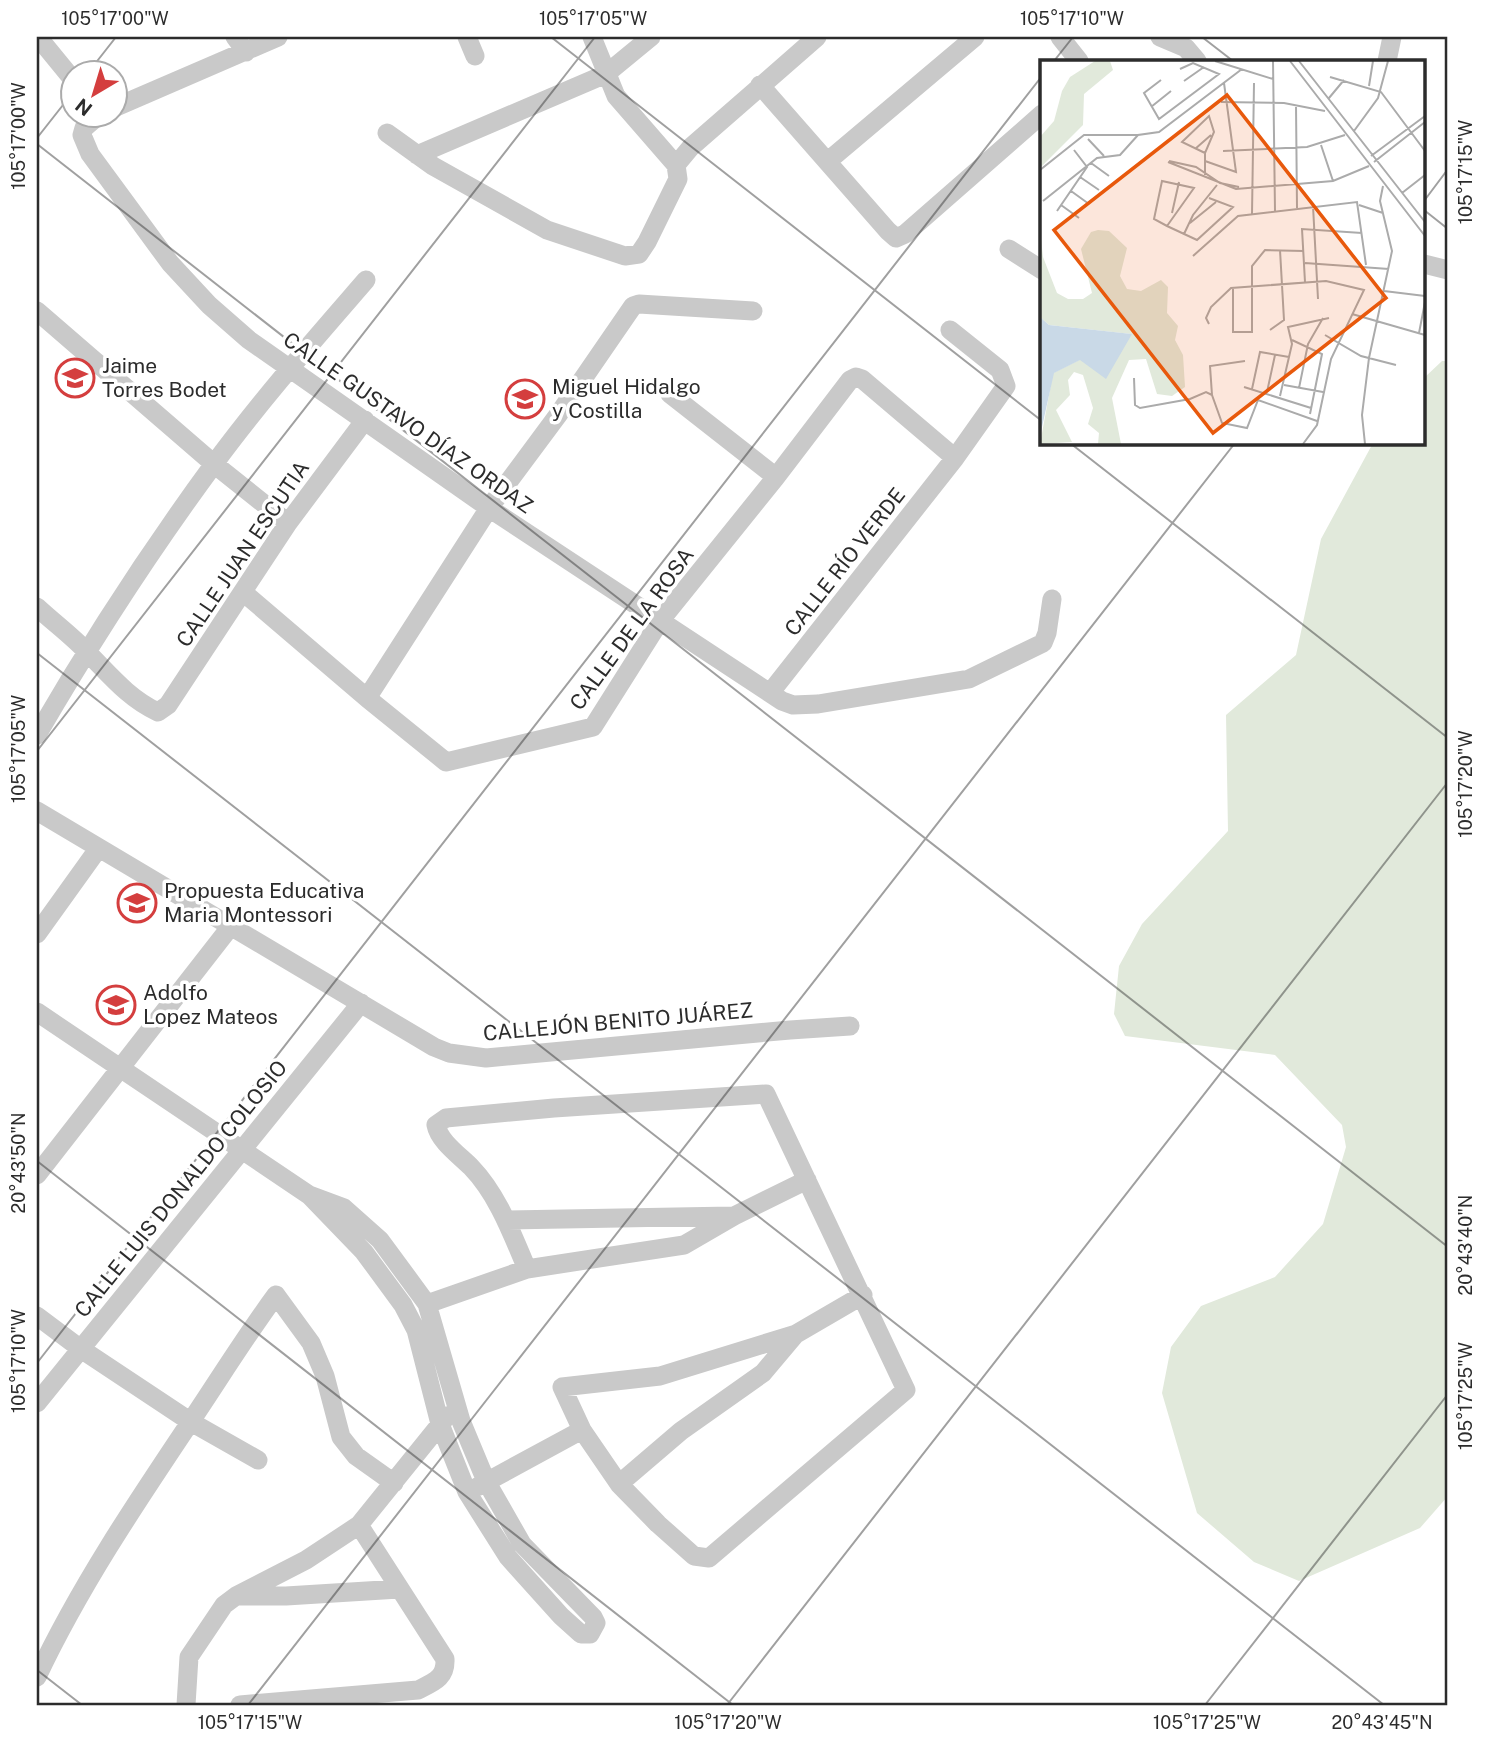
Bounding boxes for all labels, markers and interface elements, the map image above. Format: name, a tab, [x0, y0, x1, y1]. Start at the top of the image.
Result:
text: 105°17'00"W	[61, 8, 169, 29]
text: 105°17'05"W	[539, 8, 647, 29]
text: 105°17'10"W	[1020, 8, 1124, 29]
north arrow	[60, 60, 130, 130]
inset map	[1040, 60, 1426, 444]
text: 105°17'00"W	[8, 82, 29, 190]
text: N	[71, 94, 96, 121]
text: 105°17'15"W	[1455, 120, 1476, 224]
street label: CALLE GUSTAVO DÍAZ ORDAZ	[279, 327, 538, 519]
place label: Jaime Torres Bodet	[102, 353, 227, 402]
school or university icon: Jaime Torres Bodet	[54, 357, 96, 399]
place label: Miguel Hidalgo y Costilla	[552, 374, 701, 423]
school or university icon: Miguel Hidalgo y Costilla	[504, 378, 546, 420]
street label: CALLE JUAN ESCUTIA	[171, 456, 314, 651]
street label: CALLE RÍO VERDE	[779, 483, 910, 641]
street label: CALLE DE LA ROSA	[564, 543, 699, 715]
text: 105°17'05"W	[8, 695, 29, 803]
text: 105°17'20"W	[1455, 730, 1476, 838]
place label: Propuesta Educativa Maria Montessori	[164, 878, 364, 927]
school or university icon: Propuesta Educativa Maria Montessori	[116, 882, 158, 924]
place label: Adolfo Lopez Mateos	[143, 980, 278, 1029]
school or university icon: Adolfo Lopez Mateos	[95, 984, 137, 1026]
street label: CALLEJÓN BENITO JUÁREZ	[482, 997, 754, 1046]
street label: CALLE LUIS DONALDO COLOSIO	[69, 1055, 292, 1322]
text: 20°43'50"N	[8, 1113, 29, 1213]
text: 20°43'40"N	[1455, 1195, 1476, 1295]
text: 105°17'10"W	[8, 1309, 29, 1413]
text: 105°17'25"W	[1455, 1342, 1476, 1450]
text: 105°17'15"W	[198, 1712, 302, 1733]
text: 105°17'20"W	[674, 1712, 782, 1733]
text: 105°17'25"W	[1153, 1712, 1261, 1733]
text: 20°43'45"N	[1331, 1712, 1433, 1733]

